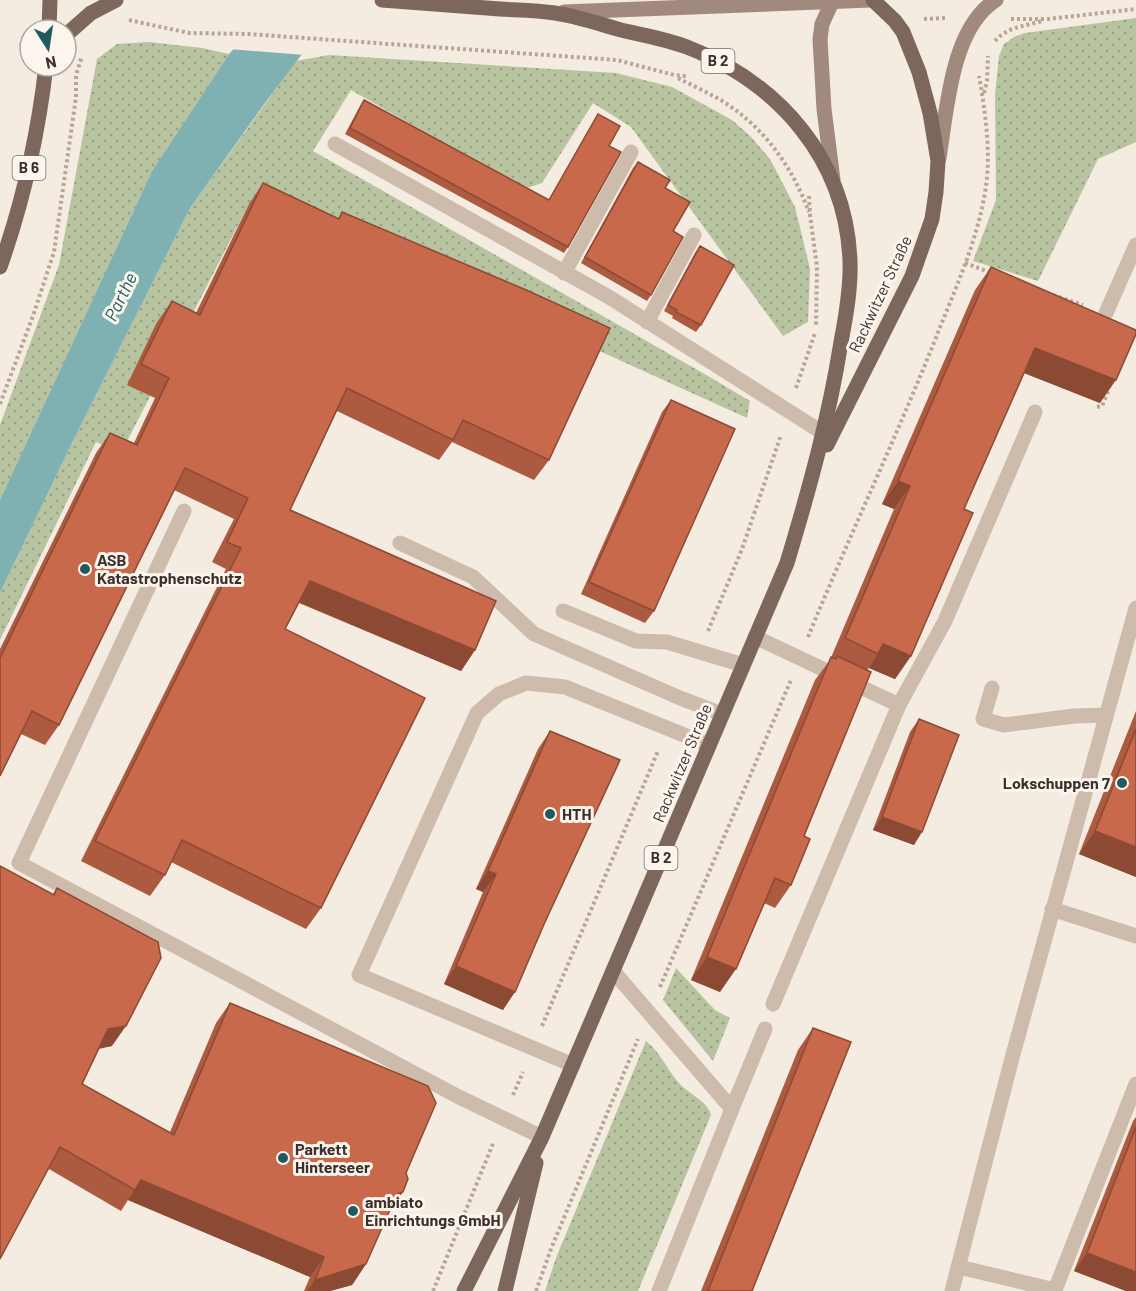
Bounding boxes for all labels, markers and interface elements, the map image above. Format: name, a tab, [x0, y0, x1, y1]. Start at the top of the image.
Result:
north arrow	[18, 18, 78, 78]
road number: B 2	[702, 49, 734, 73]
text: N	[44, 53, 58, 74]
road number: B 6	[12, 156, 46, 180]
street label: Rackwitzer Straße	[844, 232, 915, 355]
water label: Parthe	[99, 269, 141, 324]
place label: ASB Katastrophenschutz	[97, 550, 242, 587]
marker: ASB Katastrophenschutz	[78, 562, 92, 576]
street label: Rackwitzer Straße	[648, 701, 715, 825]
place label: Lokschuppen 7	[1003, 773, 1110, 792]
marker: Lokschuppen 7	[1115, 776, 1129, 790]
place label: HTH	[562, 804, 591, 823]
marker: HTH	[543, 807, 557, 821]
road number: B 2	[644, 846, 678, 870]
place label: Parkett Hinterseer	[295, 1139, 370, 1176]
marker: Parkett Hinterseer	[276, 1151, 290, 1165]
place label: ambiato Einrichtungs GmbH	[365, 1192, 501, 1229]
marker: ambiato Einrichtungs GmbH	[346, 1204, 360, 1218]

